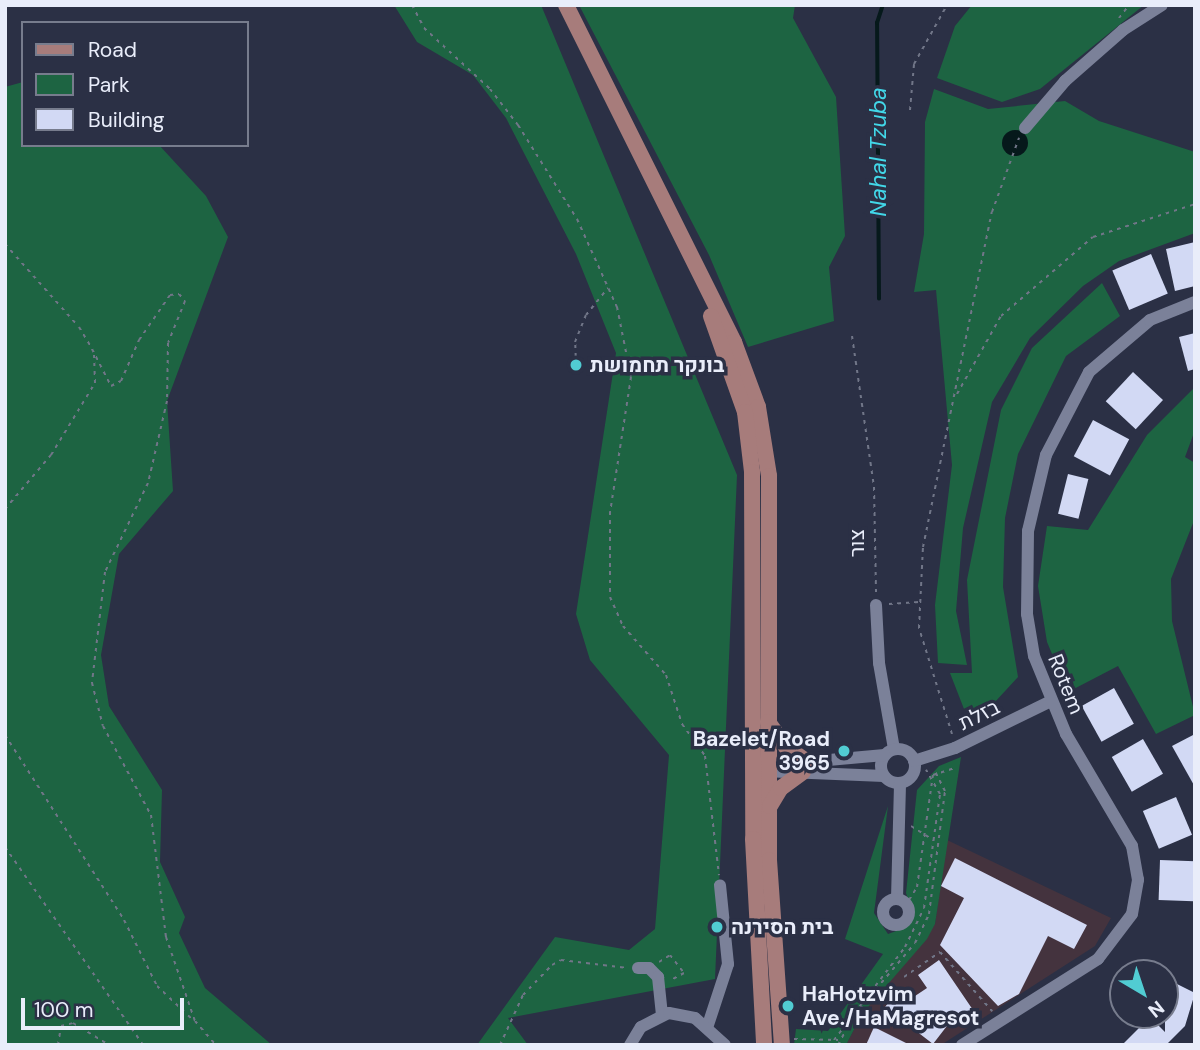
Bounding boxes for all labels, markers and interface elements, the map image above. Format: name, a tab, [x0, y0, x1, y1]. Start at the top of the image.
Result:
legend	[21, 21, 248, 147]
text: Road	[88, 36, 137, 64]
text: Park	[88, 71, 129, 99]
water label: Nahal Tzuba	[864, 87, 892, 217]
text: Building	[88, 106, 164, 134]
place label: בונקר תחמושת	[590, 352, 724, 378]
marker: בונקר תחמושת	[568, 357, 584, 373]
street label: צור	[844, 529, 870, 557]
street label: Rotem	[1043, 650, 1089, 718]
street label: בזלת	[954, 694, 1004, 736]
place label: Bazelet/Road 3965	[693, 726, 830, 776]
marker: Bazelet/Road 3965	[836, 743, 852, 759]
place label: בית הסירנה	[731, 914, 834, 940]
marker: בית הסירנה	[709, 919, 725, 935]
north arrow	[1109, 959, 1179, 1029]
place label: HaHotzvim Ave./HaMagresot	[802, 981, 979, 1031]
scale bar	[24, 984, 187, 1028]
text: N	[1143, 995, 1170, 1023]
text: 100 m	[34, 996, 94, 1024]
marker: HaHotzvim Ave./HaMagresot	[780, 998, 796, 1014]

